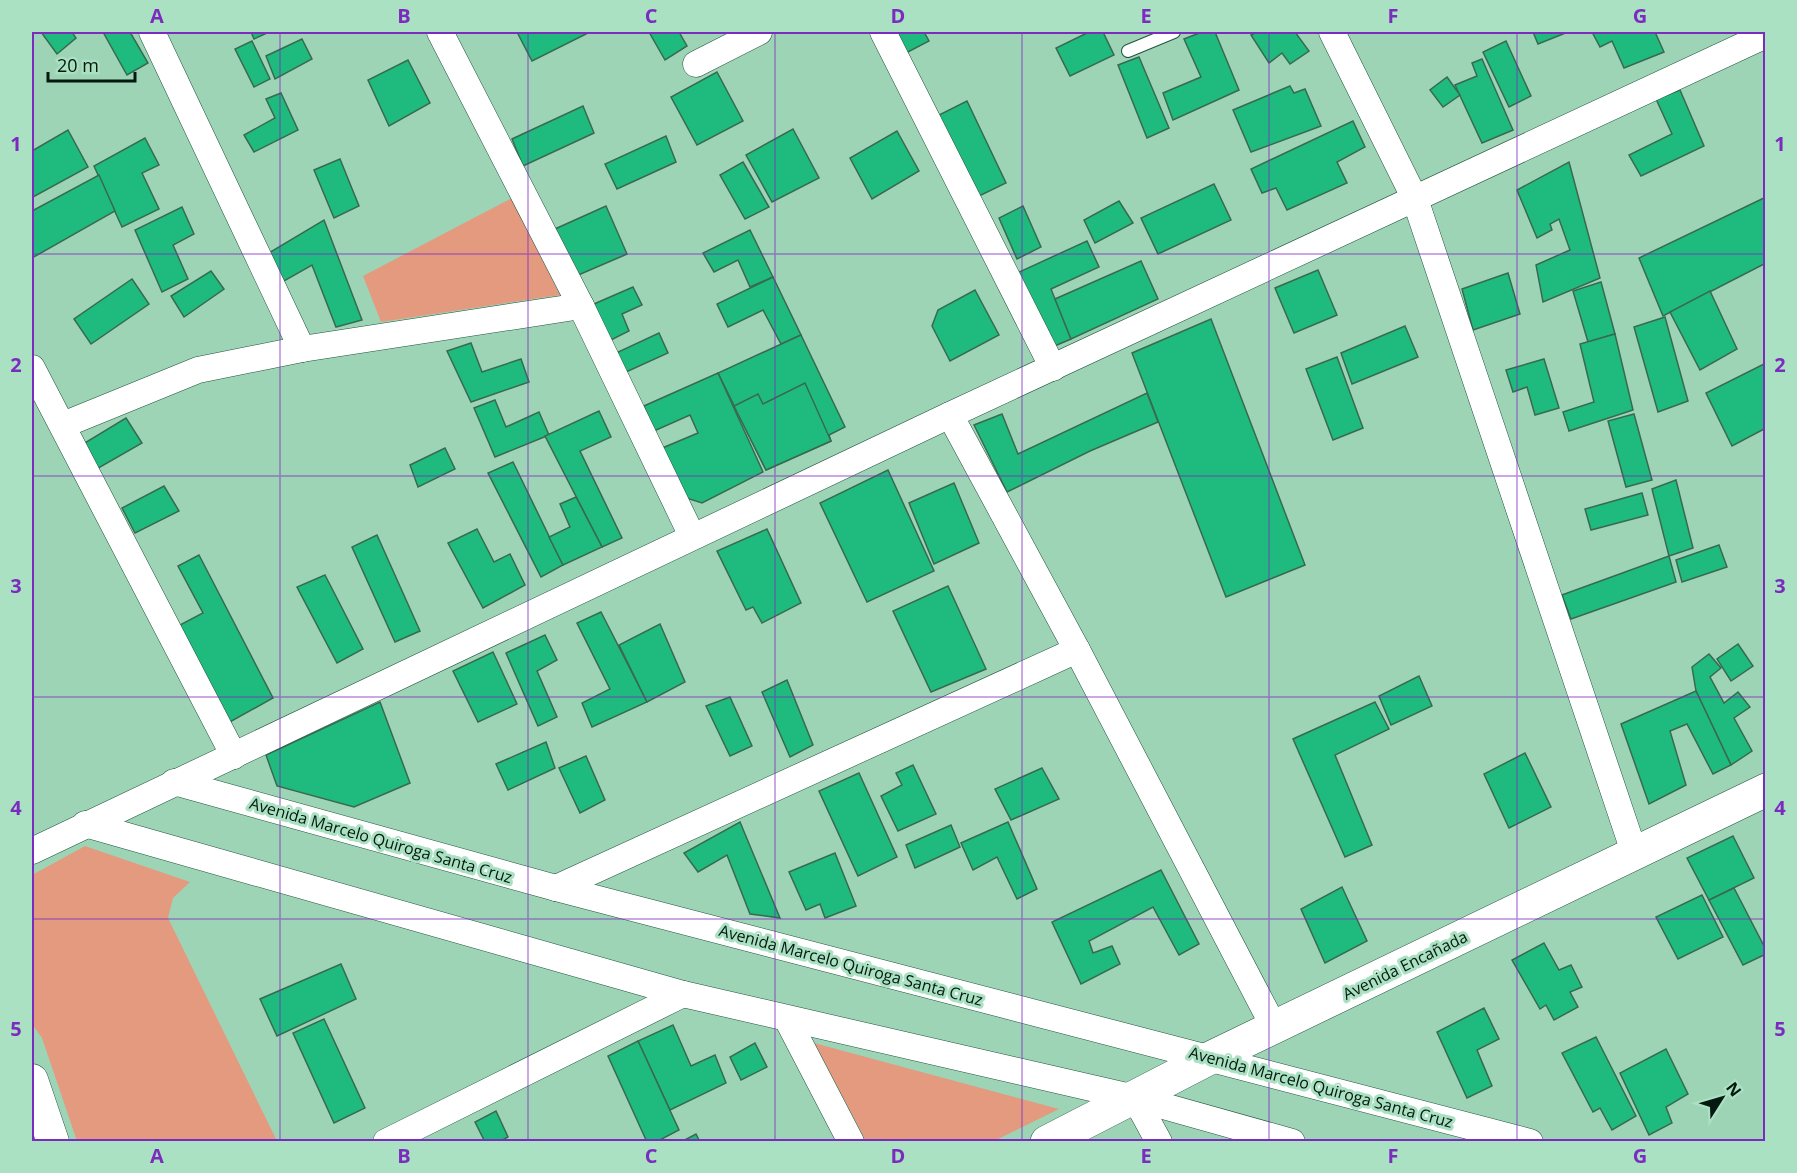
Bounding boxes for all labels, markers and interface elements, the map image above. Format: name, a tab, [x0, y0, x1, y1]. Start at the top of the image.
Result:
text: A	[150, 2, 164, 29]
text: B	[397, 2, 411, 29]
text: C	[645, 2, 658, 29]
text: D	[891, 2, 905, 29]
text: E	[1140, 2, 1152, 29]
text: F	[1388, 2, 1398, 29]
text: G	[1633, 2, 1647, 29]
scale bar	[48, 45, 135, 83]
text: 20 m	[57, 53, 99, 77]
text: 1	[10, 130, 22, 157]
text: 1	[1774, 130, 1786, 157]
text: 2	[10, 351, 22, 378]
text: 2	[1774, 351, 1786, 378]
text: 3	[10, 572, 22, 599]
text: 3	[1774, 572, 1786, 599]
street label: Avenida Marcelo Quiroga Santa Cruz	[247, 792, 515, 888]
text: 4	[10, 794, 22, 821]
text: 4	[1774, 794, 1786, 821]
street label: Avenida Marcelo Quiroga Santa Cruz	[717, 919, 985, 1011]
street label: Avenida Encañada	[1339, 925, 1471, 1005]
text: 5	[10, 1015, 22, 1042]
text: 5	[1774, 1015, 1786, 1042]
street label: Avenida Marcelo Quiroga Santa Cruz	[1187, 1041, 1455, 1133]
north arrow	[1692, 1068, 1752, 1128]
text: N	[1721, 1077, 1747, 1101]
text: A	[150, 1142, 164, 1169]
text: B	[397, 1142, 411, 1169]
text: C	[645, 1142, 658, 1169]
text: D	[891, 1142, 905, 1169]
text: E	[1140, 1142, 1152, 1169]
text: F	[1388, 1142, 1398, 1169]
text: G	[1633, 1142, 1647, 1169]

